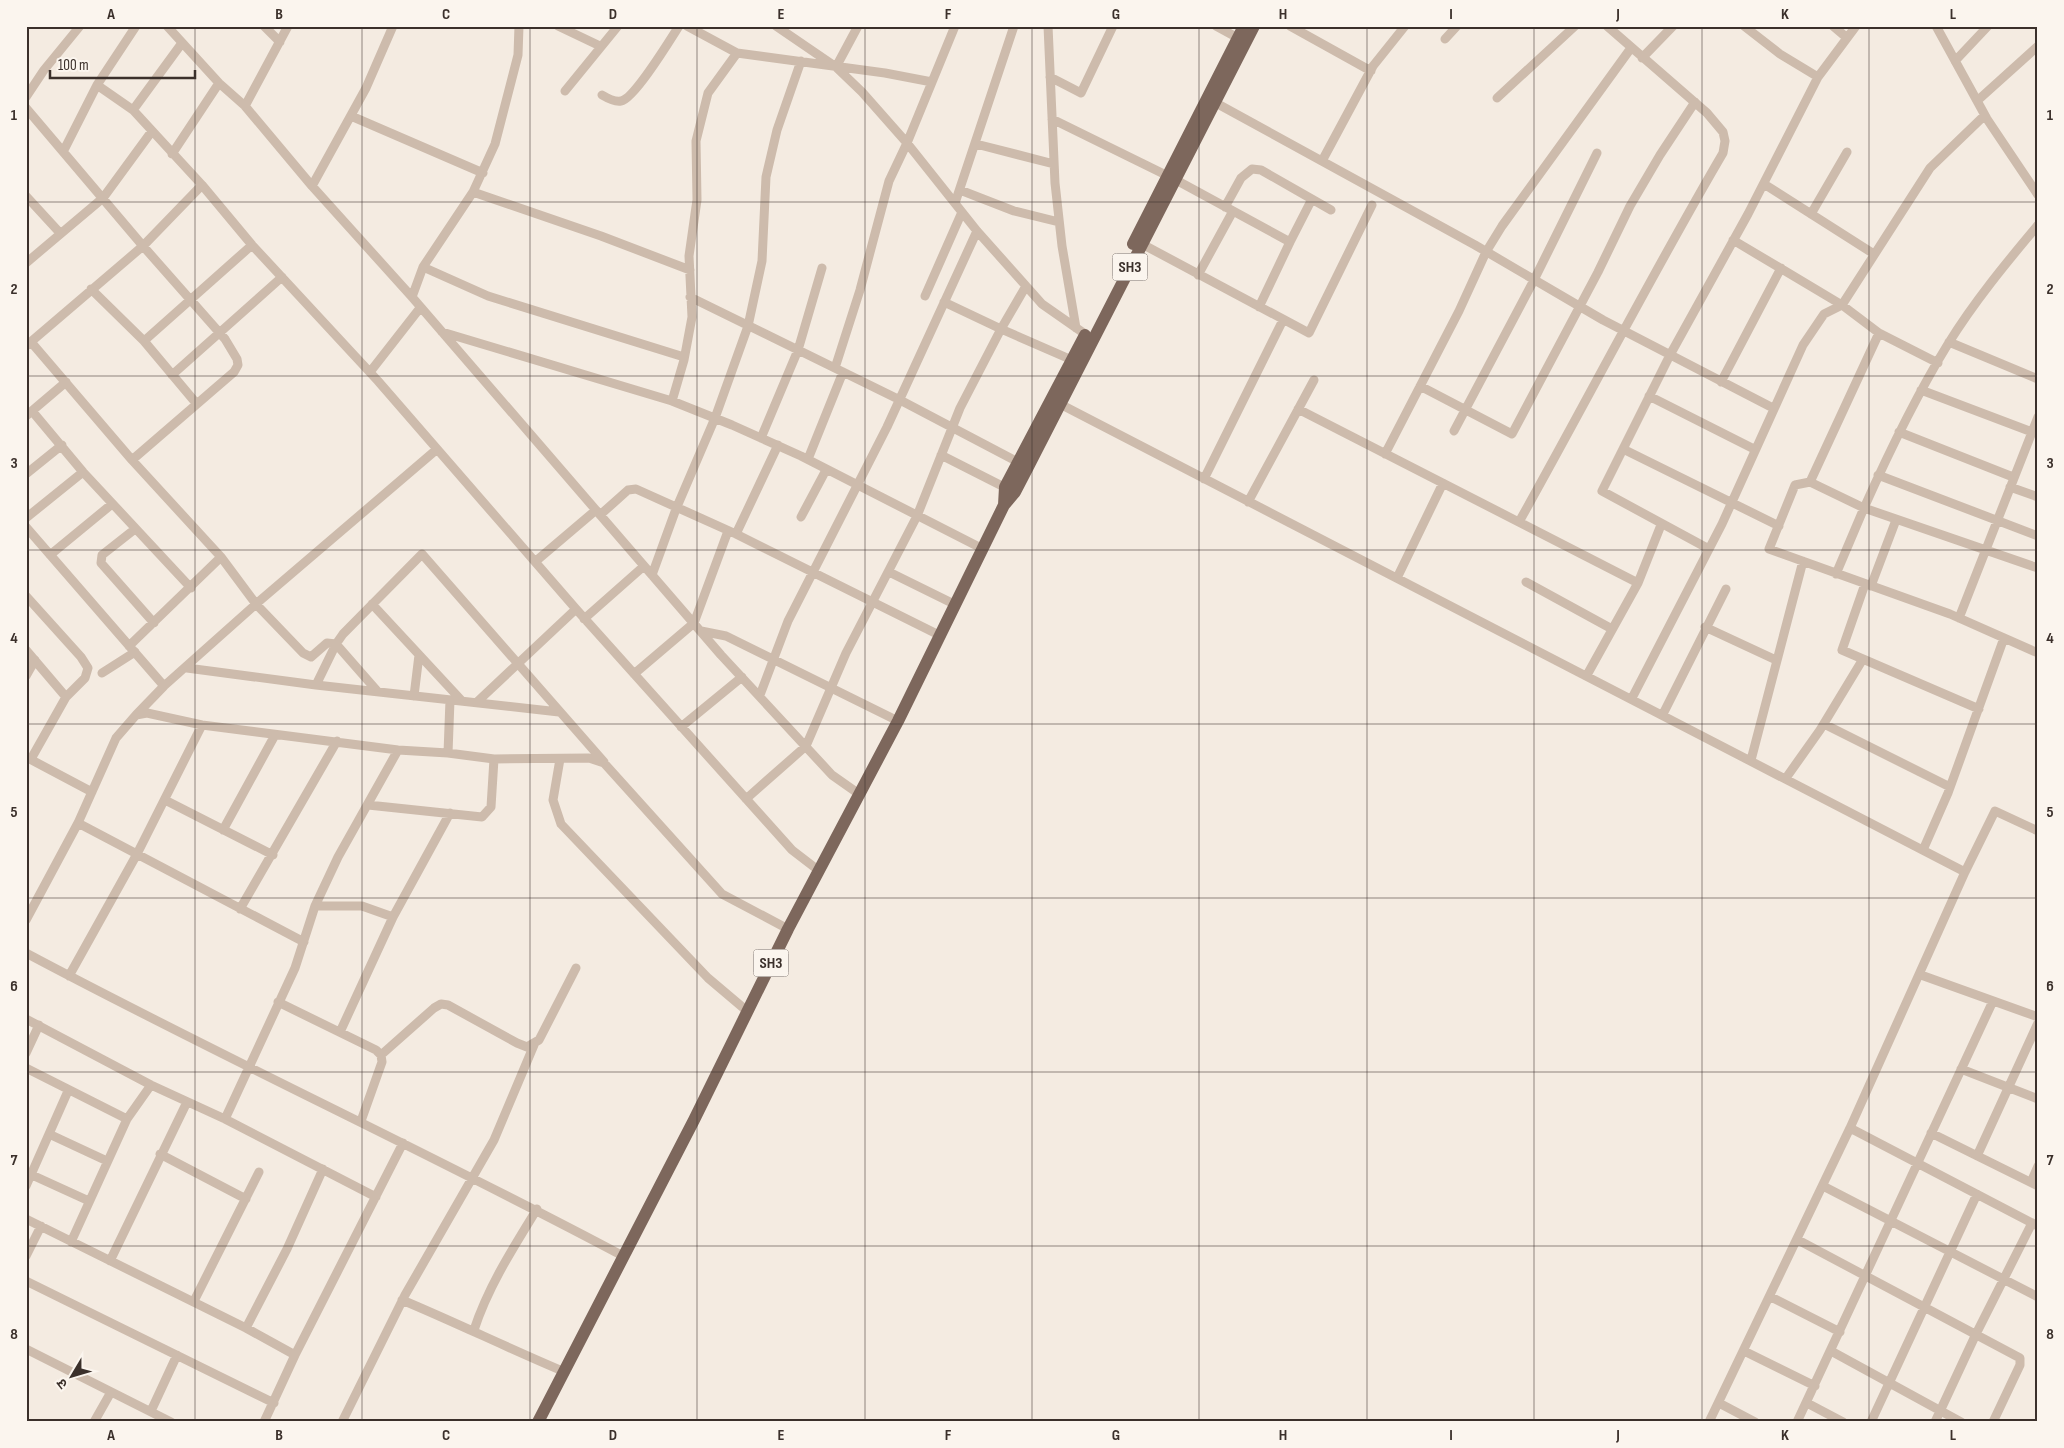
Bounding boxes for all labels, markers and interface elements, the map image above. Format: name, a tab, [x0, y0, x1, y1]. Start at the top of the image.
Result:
text: A	[106, 5, 115, 24]
text: B	[275, 5, 283, 24]
text: C	[442, 5, 450, 24]
text: D	[609, 5, 617, 24]
text: E	[778, 5, 785, 24]
text: F	[945, 5, 952, 24]
text: G	[1112, 5, 1120, 24]
text: H	[1279, 5, 1287, 24]
text: I	[1449, 5, 1453, 24]
text: J	[1615, 5, 1620, 24]
text: K	[1781, 5, 1789, 24]
text: L	[1950, 5, 1957, 24]
scale bar	[50, 48, 195, 80]
text: 100 m	[58, 56, 89, 75]
text: 1	[11, 106, 18, 125]
text: 1	[2047, 106, 2054, 125]
road number: SH3	[1112, 253, 1148, 280]
text: 2	[10, 280, 18, 299]
text: 2	[2046, 280, 2054, 299]
text: 3	[10, 454, 18, 473]
text: 3	[2046, 454, 2054, 473]
text: 4	[10, 629, 18, 648]
text: 4	[2046, 629, 2054, 648]
text: 5	[10, 803, 18, 822]
text: 5	[2046, 803, 2054, 822]
road number: SH3	[754, 950, 788, 976]
text: 6	[10, 977, 18, 996]
text: 6	[2046, 977, 2054, 996]
text: 7	[11, 1151, 18, 1170]
text: 7	[2047, 1151, 2054, 1170]
text: 8	[10, 1325, 18, 1344]
text: 8	[2046, 1325, 2054, 1344]
north arrow	[48, 1350, 98, 1400]
text: उ	[52, 1375, 71, 1392]
text: A	[106, 1426, 115, 1445]
text: B	[275, 1426, 283, 1445]
text: C	[442, 1426, 450, 1445]
text: D	[609, 1426, 617, 1445]
text: E	[778, 1426, 785, 1445]
text: F	[945, 1426, 952, 1445]
text: G	[1112, 1426, 1120, 1445]
text: H	[1279, 1426, 1287, 1445]
text: I	[1449, 1426, 1453, 1445]
text: J	[1615, 1426, 1620, 1445]
text: K	[1781, 1426, 1789, 1445]
text: L	[1950, 1426, 1957, 1445]

